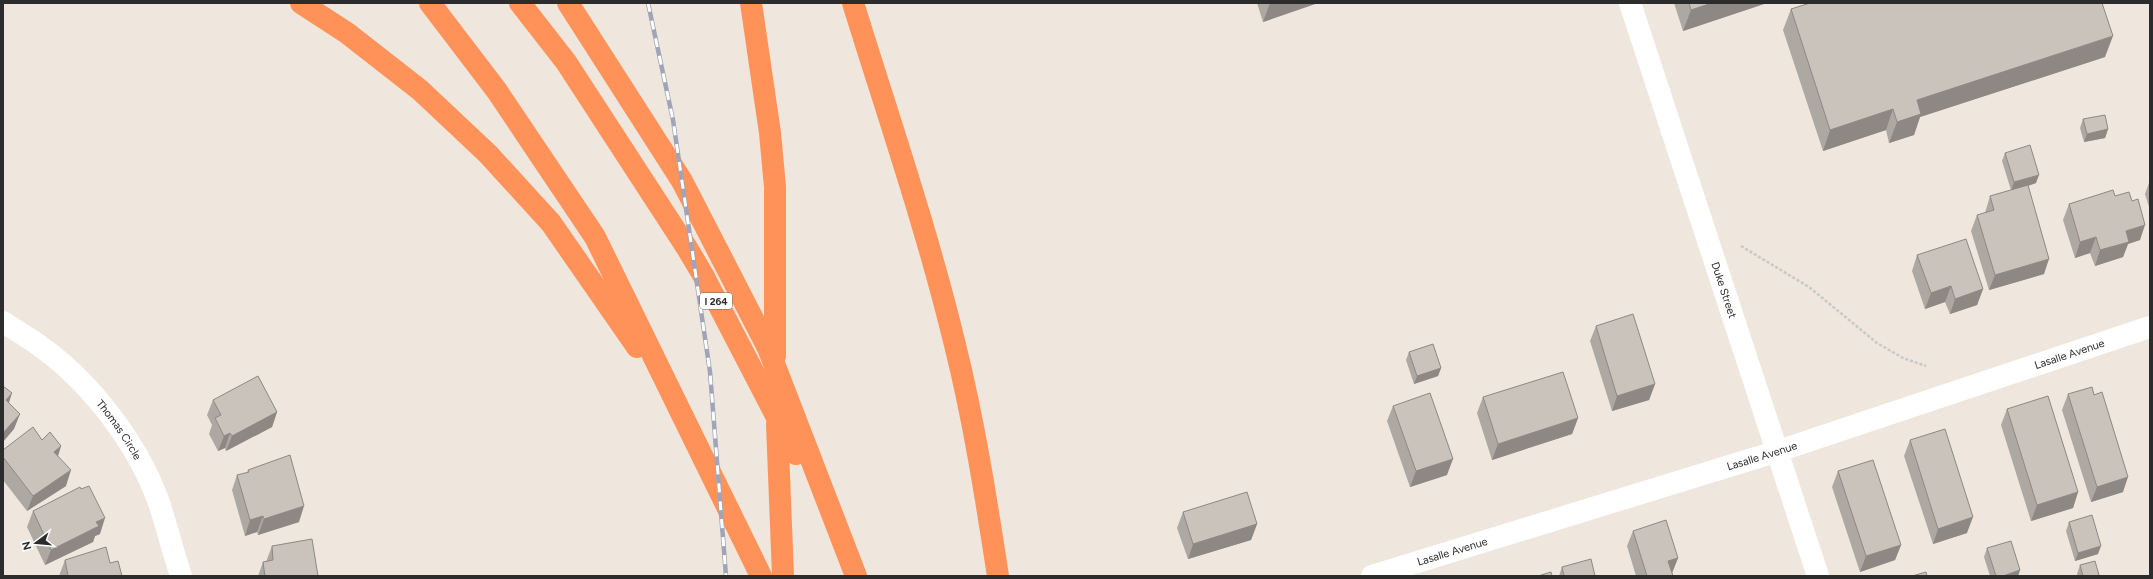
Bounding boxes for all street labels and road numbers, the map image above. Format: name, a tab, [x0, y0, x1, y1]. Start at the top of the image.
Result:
street label: Duke Street	[1709, 260, 1739, 320]
road number: I 264	[700, 293, 732, 309]
street label: Lasalle Avenue	[2033, 336, 2106, 372]
street label: Thomas Circle	[94, 397, 144, 462]
street label: Lasalle Avenue	[1725, 439, 1799, 473]
street label: Lasalle Avenue	[1416, 534, 1489, 568]

